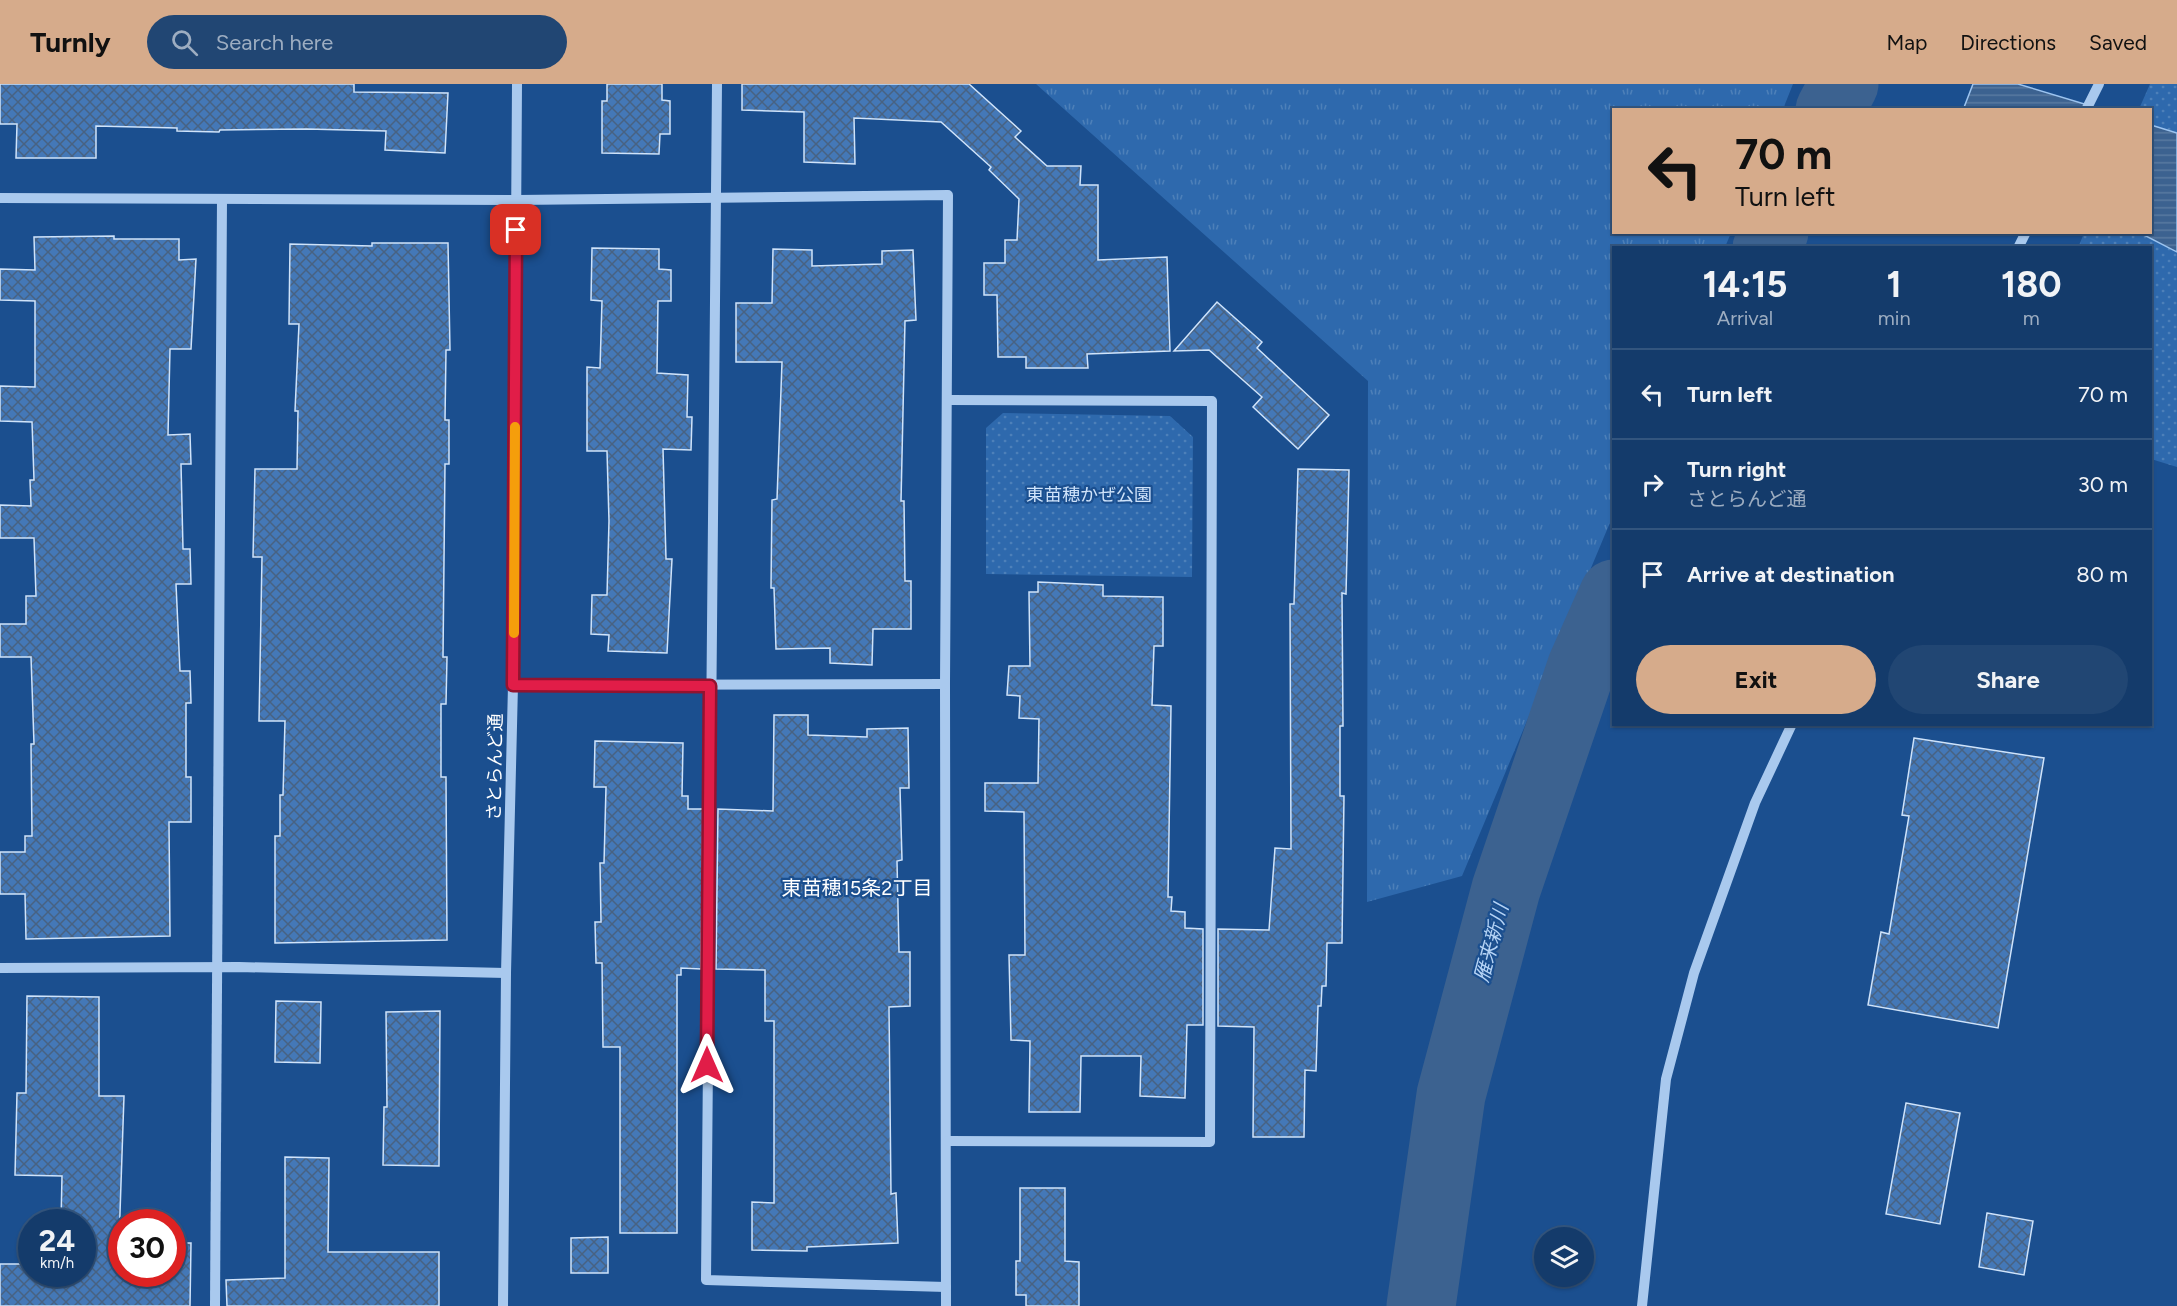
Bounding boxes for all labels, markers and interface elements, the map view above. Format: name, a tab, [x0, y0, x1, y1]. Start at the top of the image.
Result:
search box	[147, 15, 567, 69]
text: Turnly	[30, 25, 111, 59]
icon: search	[168, 26, 201, 59]
text: Search here	[216, 29, 333, 56]
text: Map	[1886, 30, 1927, 55]
text: Directions	[1960, 30, 2056, 55]
text: Saved	[2089, 30, 2147, 55]
text: 70 m	[1735, 129, 1832, 180]
icon: left	[1636, 132, 1714, 210]
text: Turn left	[1735, 180, 1835, 213]
pin	[490, 204, 541, 255]
icon: arrive	[499, 213, 532, 246]
text: 14:15	[1702, 263, 1787, 306]
text: 1	[1887, 263, 1902, 306]
text: 180	[2001, 263, 2062, 306]
text: Arrival	[1717, 306, 1773, 330]
text: min	[1878, 306, 1911, 330]
text: m	[2023, 306, 2040, 330]
icon: left	[1636, 378, 1669, 411]
text: Turn left	[1687, 381, 1773, 408]
text: 70 m	[2078, 381, 2128, 408]
text: Turn right	[1687, 456, 1786, 483]
icon: right	[1636, 468, 1669, 501]
text: 30 m	[2078, 471, 2128, 498]
park label: 東苗穂かぜ公園	[1026, 484, 1152, 506]
text: さとらんど通	[1687, 487, 1806, 511]
icon: arrive	[1636, 558, 1669, 591]
text: Arrive at destination	[1687, 561, 1895, 588]
text: 80 m	[2076, 561, 2128, 588]
button: Exit	[1636, 645, 1876, 714]
button: Share	[1888, 645, 2128, 714]
street label: さとらんど通	[483, 713, 507, 821]
district label: 東苗穂15条2丁目	[782, 876, 932, 900]
water label: 雁来新川	[1469, 899, 1513, 985]
position arrow	[675, 1033, 739, 1097]
speed limit sign: 30	[108, 1209, 186, 1287]
text: 24	[39, 1222, 75, 1259]
map controls	[1534, 1227, 1594, 1287]
button: layers	[1534, 1227, 1594, 1287]
text: km/h	[40, 1254, 74, 1272]

